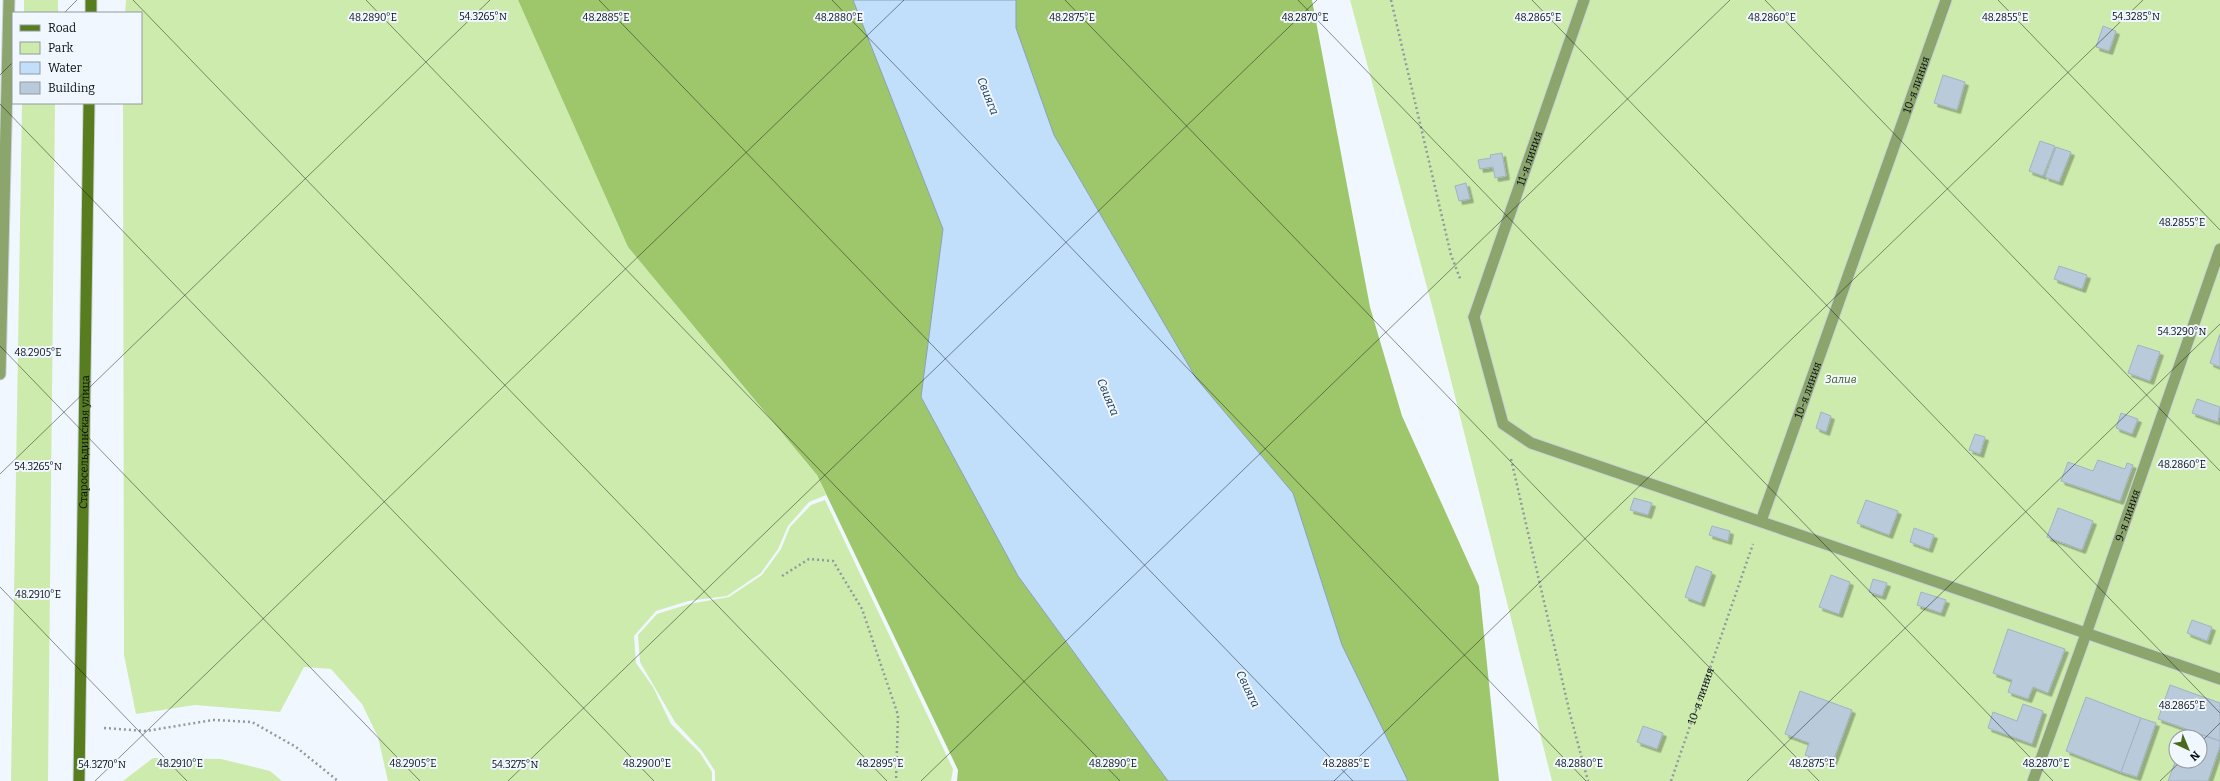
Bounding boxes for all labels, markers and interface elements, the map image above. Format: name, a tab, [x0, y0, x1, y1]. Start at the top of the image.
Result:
text: 54.3265°N	[459, 11, 507, 23]
text: 54.3285°N	[2112, 11, 2160, 23]
legend	[12, 12, 142, 104]
text: 48.2890°E	[349, 12, 397, 24]
text: 48.2885°E	[583, 12, 629, 24]
text: 48.2880°E	[815, 12, 863, 24]
text: 48.2875°E	[1049, 12, 1095, 24]
text: 48.2870°E	[1282, 12, 1328, 24]
text: 48.2865°E	[1515, 12, 1561, 24]
text: 48.2860°E	[1748, 12, 1796, 24]
text: 48.2855°E	[1982, 12, 2028, 24]
text: Road	[48, 21, 76, 35]
text: Park	[48, 41, 74, 55]
street label: 10-я линия	[1900, 55, 1932, 115]
text: Water	[48, 61, 83, 75]
water label: Свияга	[974, 75, 1002, 117]
text: Building	[48, 81, 95, 95]
street label: 11-я линия	[1514, 129, 1545, 187]
text: 48.2855°E	[2159, 217, 2205, 229]
text: 54.3290°N	[2158, 326, 2207, 338]
text: 48.2905°E	[14, 347, 62, 359]
street label: 10-я линия	[1791, 360, 1824, 420]
park label: Залив	[1825, 373, 1857, 386]
street label: Старосельдинская улица	[77, 375, 91, 509]
water label: Свияга	[1094, 376, 1122, 418]
text: 48.2860°E	[2158, 459, 2206, 471]
text: 54.3265°N	[14, 461, 62, 473]
street label: 9-я линия	[2112, 488, 2142, 543]
text: 48.2910°E	[15, 589, 61, 601]
street label: 10-я линия	[1685, 666, 1716, 726]
water label: Свияга	[1233, 668, 1263, 710]
text: 48.2865°E	[2159, 700, 2205, 712]
north arrow	[2168, 729, 2208, 769]
text: N	[2187, 748, 2202, 764]
text: 48.2910°E	[157, 758, 203, 770]
text: 48.2905°E	[389, 758, 437, 770]
text: 48.2900°E	[623, 758, 671, 770]
text: 48.2895°E	[857, 758, 903, 770]
text: 48.2890°E	[1089, 758, 1137, 770]
text: 48.2885°E	[1323, 758, 1369, 770]
text: 48.2880°E	[1555, 758, 1603, 770]
text: 48.2875°E	[1789, 758, 1835, 770]
text: 48.2870°E	[2023, 758, 2069, 770]
text: 54.3270°N	[78, 759, 126, 771]
text: 54.3275°N	[492, 759, 538, 771]

